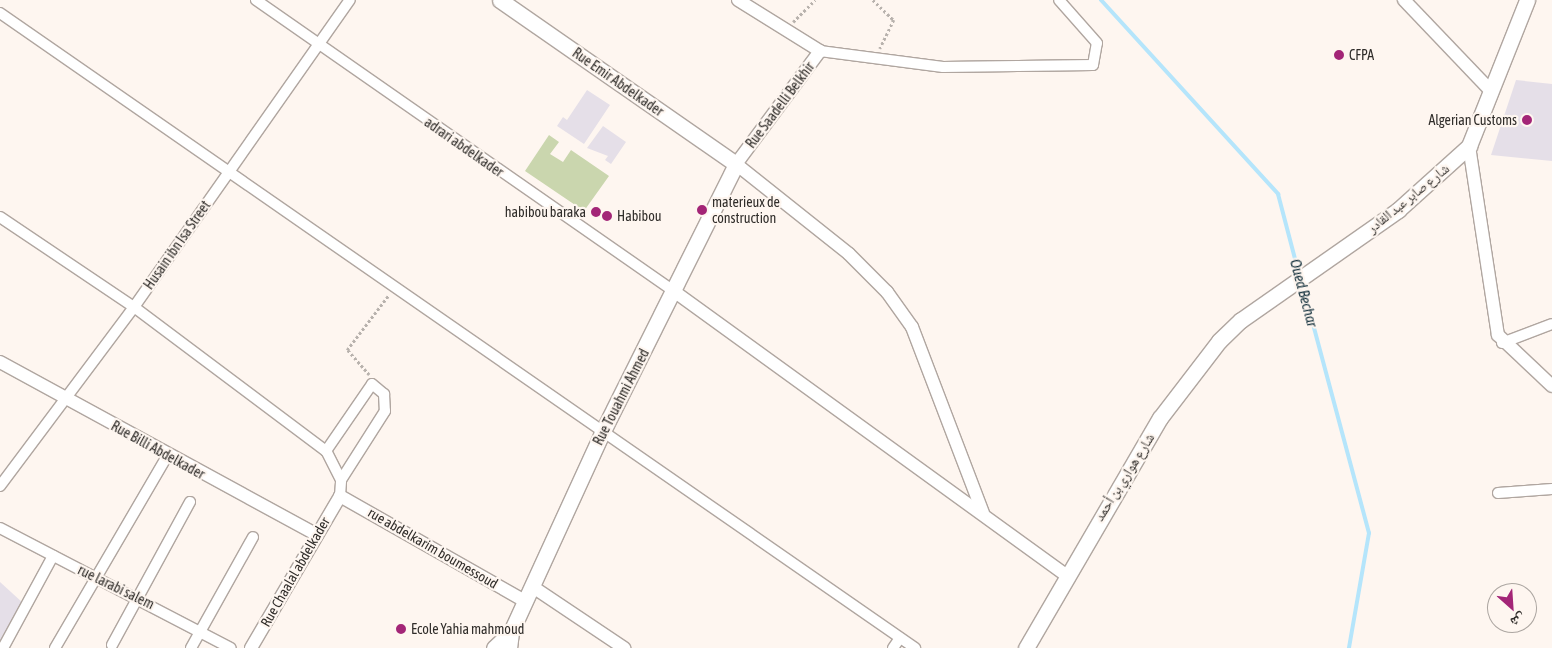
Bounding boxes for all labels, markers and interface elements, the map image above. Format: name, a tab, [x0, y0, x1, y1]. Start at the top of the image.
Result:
street label: Rue Emir Abdelkader	[569, 44, 667, 120]
place label: CFPA	[1349, 47, 1374, 63]
marker: CFPA	[1333, 49, 1345, 61]
street label: Rue Saadelli Belkhir	[742, 59, 818, 151]
place label: Algerian Customs	[1428, 112, 1517, 128]
street label: adrari abdelkader	[421, 114, 507, 180]
marker: Algerian Customs	[1521, 114, 1533, 126]
street label: شارع صابر عبد القادر	[1364, 160, 1452, 236]
place label: materieux de construction	[712, 194, 780, 226]
street label: Husain ibn Isa Street	[140, 197, 214, 293]
place label: habibou baraka	[505, 204, 586, 220]
marker: materieux de construction	[696, 204, 708, 216]
marker: habibou baraka	[590, 206, 602, 218]
place label: Habibou	[617, 208, 661, 224]
marker: Habibou	[601, 210, 613, 222]
water label: Oued Bechar	[1286, 257, 1322, 329]
street label: Rue Touahmi Ahmed	[589, 346, 653, 448]
street label: Rue Billi Abdelkader	[108, 417, 208, 483]
street label: شارع هواري بن أحمد	[1090, 430, 1158, 524]
street label: rue abdelkarim boumessoud	[365, 504, 501, 592]
street label: Rue Chaalal abdelkader	[257, 514, 333, 630]
street label: rue larabi salem	[75, 561, 157, 613]
north arrow	[1487, 583, 1537, 633]
text: ش	[1508, 610, 1528, 631]
place label: Ecole Yahia mahmoud	[411, 621, 524, 637]
marker: Ecole Yahia mahmoud	[395, 623, 407, 635]

